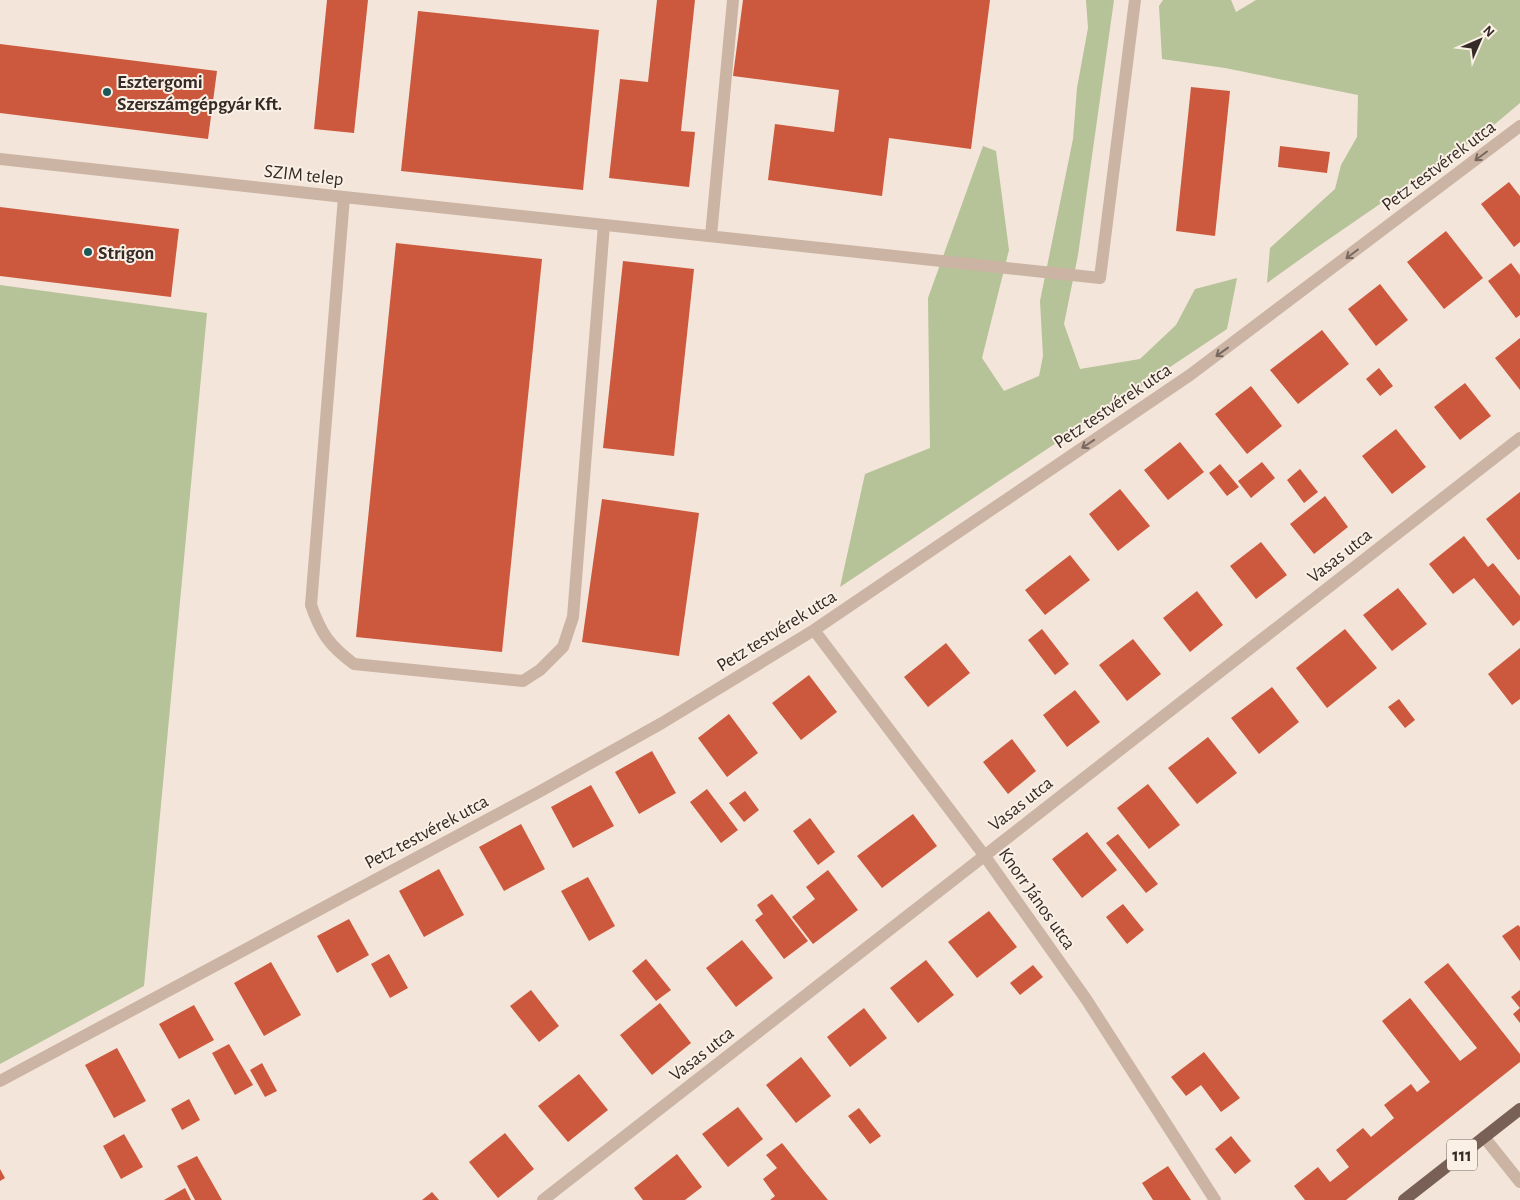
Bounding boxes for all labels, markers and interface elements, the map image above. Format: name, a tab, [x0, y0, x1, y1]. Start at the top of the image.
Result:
north arrow	[1455, 15, 1505, 65]
text: N	[1480, 23, 1497, 40]
place label: Esztergomi Szerszámgépgyár Kft.	[117, 73, 282, 114]
marker: Esztergomi Szerszámgépgyár Kft.	[101, 86, 113, 98]
street label: Petz testvérek utca	[1378, 117, 1500, 215]
one-way arrow	[1475, 150, 1488, 161]
street label: SZIM telep	[263, 162, 345, 189]
place label: Strigon	[98, 244, 154, 263]
marker: Strigon	[82, 246, 94, 258]
one-way arrow	[1345, 249, 1359, 259]
one-way arrow	[1216, 346, 1229, 357]
street label: Petz testvérek utca	[1051, 360, 1175, 452]
one-way arrow	[1081, 439, 1095, 449]
street label: Vasas utca	[1304, 525, 1376, 587]
street label: Petz testvérek utca	[714, 587, 840, 676]
street label: Vasas utca	[985, 773, 1057, 835]
street label: Petz testvérek utca	[362, 792, 492, 873]
street label: Knorr János utca	[995, 845, 1079, 953]
street label: Vasas utca	[666, 1023, 738, 1085]
road number: 111	[1447, 1140, 1477, 1170]

